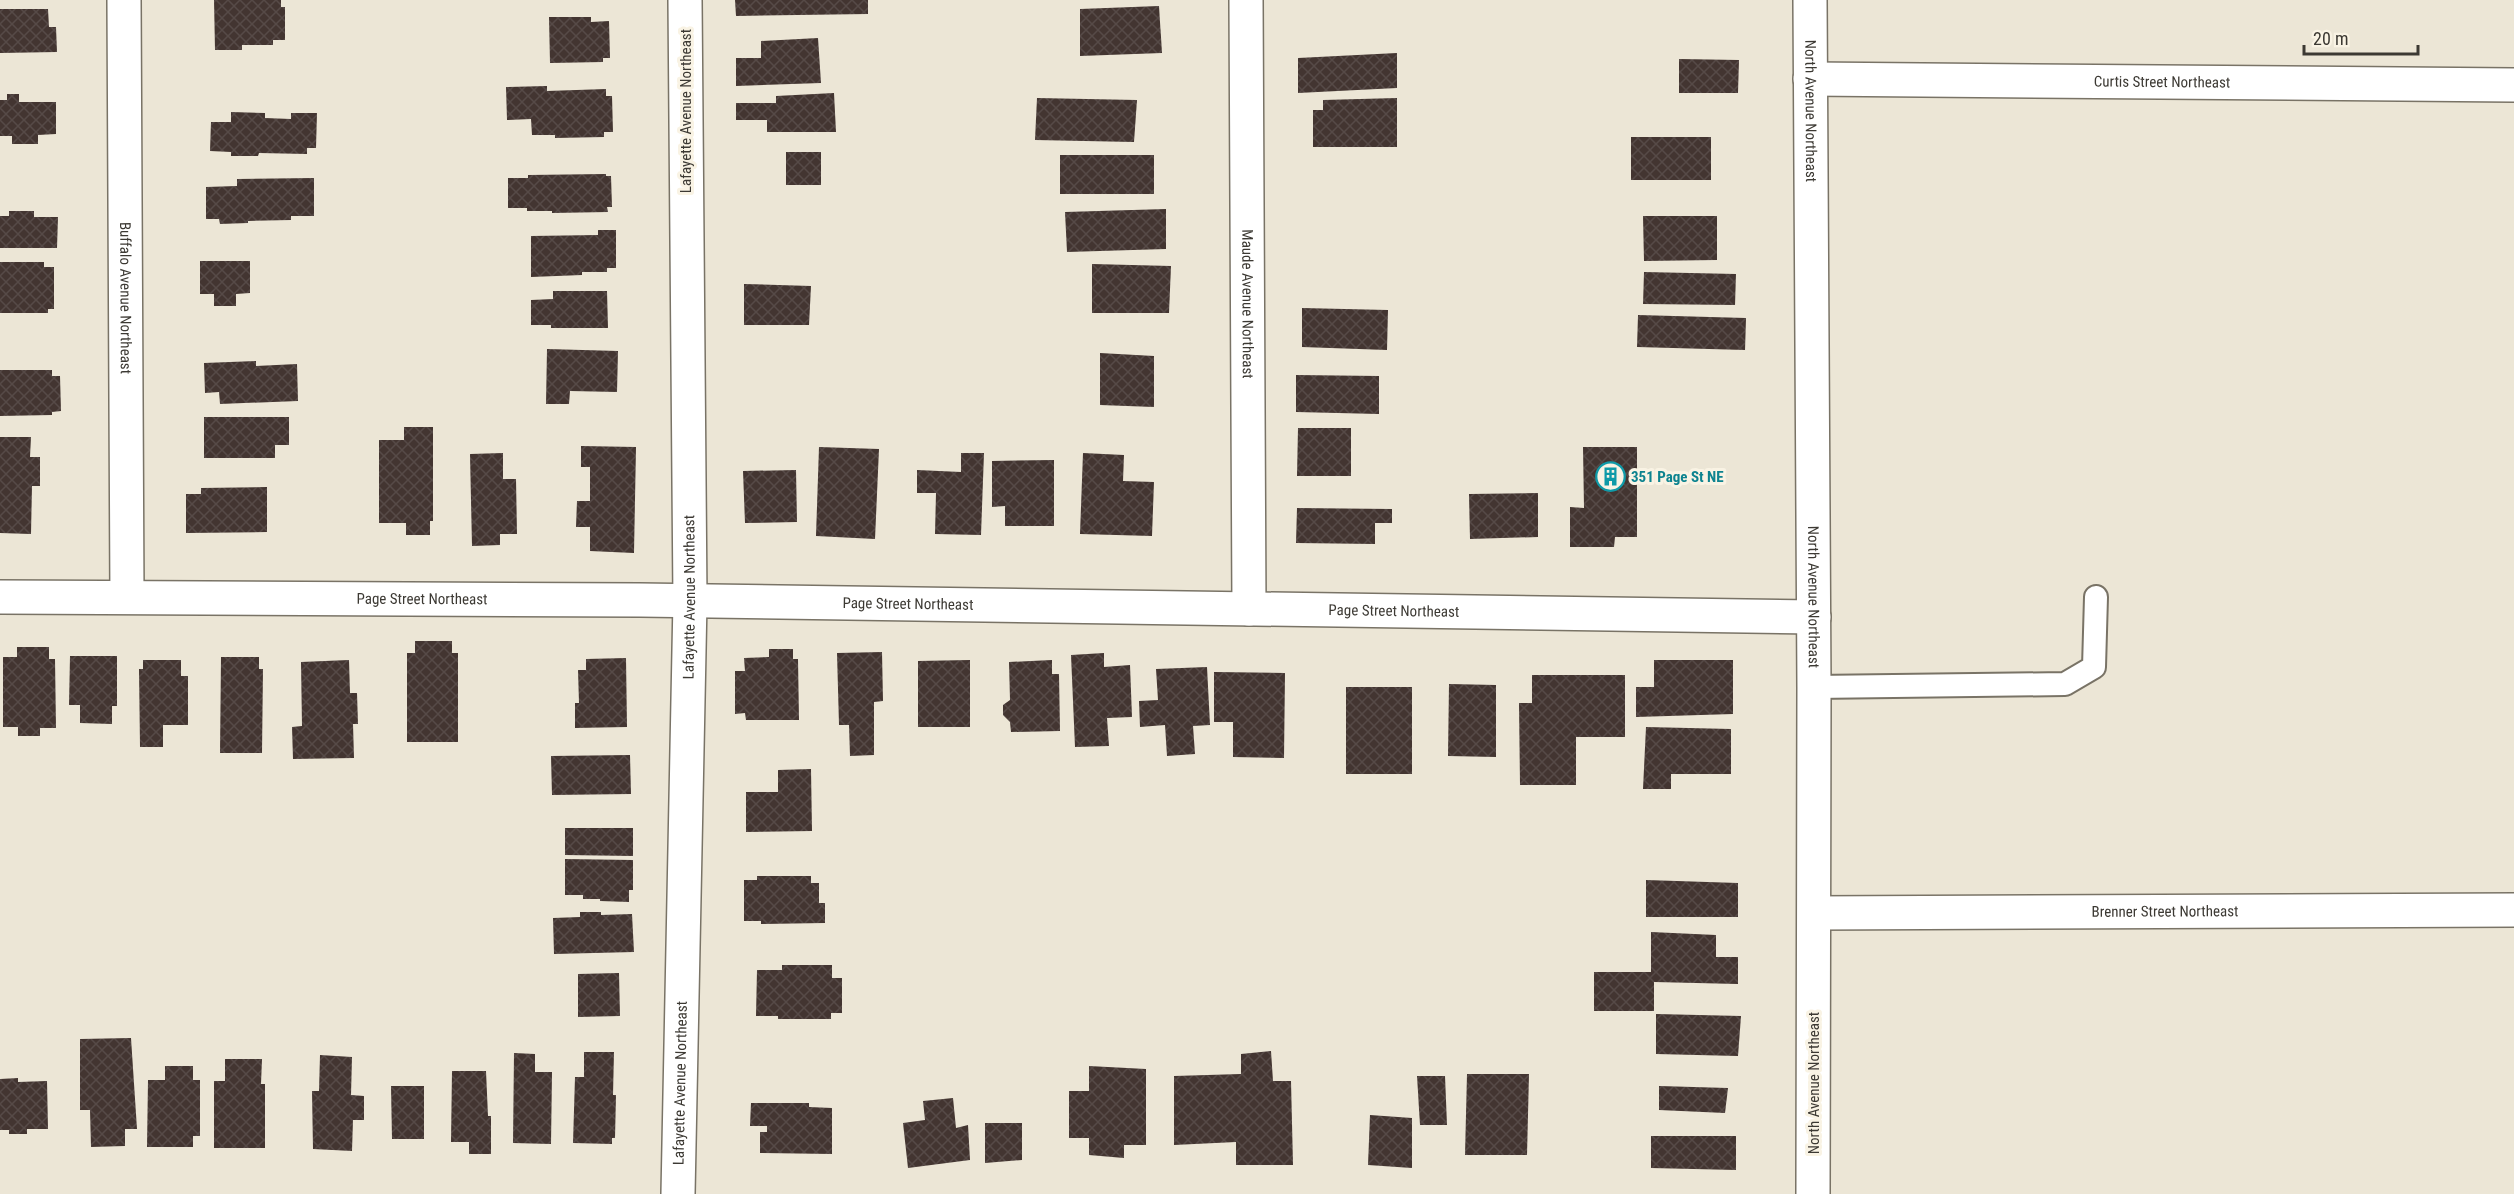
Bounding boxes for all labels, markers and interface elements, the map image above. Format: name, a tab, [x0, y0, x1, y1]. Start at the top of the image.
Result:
scale bar	[2304, 18, 2418, 56]
text: 20 m	[2313, 28, 2348, 49]
street label: Lafayette Avenue Northeast	[677, 29, 695, 193]
street label: North Avenue Northeast	[1801, 40, 1820, 182]
street label: Curtis Street Northeast	[2094, 72, 2230, 92]
street label: Buffalo Avenue Northeast	[116, 222, 135, 374]
street label: Maude Avenue Northeast	[1238, 229, 1257, 379]
building icon: 351 Page St NE	[1594, 461, 1626, 493]
place label: 351 Page St NE	[1631, 468, 1724, 486]
street label: Lafayette Avenue Northeast	[679, 515, 699, 679]
street label: North Avenue Northeast	[1804, 526, 1823, 668]
street label: Page Street Northeast	[356, 590, 488, 608]
street label: Page Street Northeast	[842, 594, 974, 614]
street label: Page Street Northeast	[1328, 601, 1460, 621]
street label: Brenner Street Northeast	[2092, 902, 2238, 921]
street label: Lafayette Avenue Northeast	[670, 1001, 691, 1165]
street label: North Avenue Northeast	[1805, 1012, 1823, 1154]

